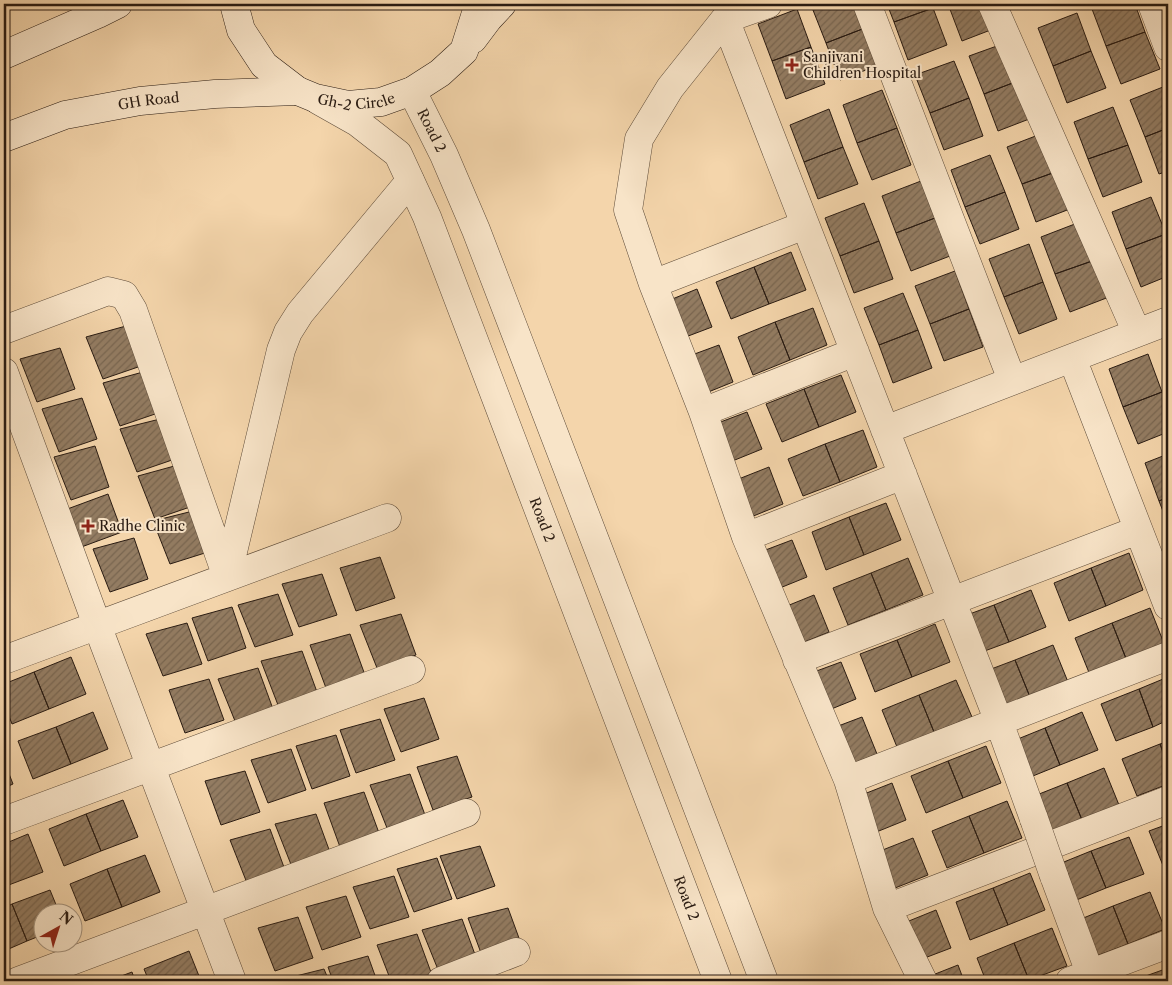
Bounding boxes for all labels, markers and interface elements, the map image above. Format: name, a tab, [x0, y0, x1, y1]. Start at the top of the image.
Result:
place label: Sanjivani Children Hospital	[803, 48, 921, 82]
marker: Sanjivani Children Hospital	[785, 58, 799, 72]
street label: GH Road	[116, 88, 180, 114]
street label: Gh-2 Circle	[316, 89, 398, 115]
street label: Road 2	[413, 106, 450, 155]
street label: Road 2	[526, 495, 559, 545]
place label: Radhe Clinic	[99, 517, 185, 535]
marker: Radhe Clinic	[81, 519, 95, 533]
street label: Road 2	[670, 873, 703, 923]
north arrow	[32, 902, 82, 952]
text: N	[56, 907, 77, 929]

